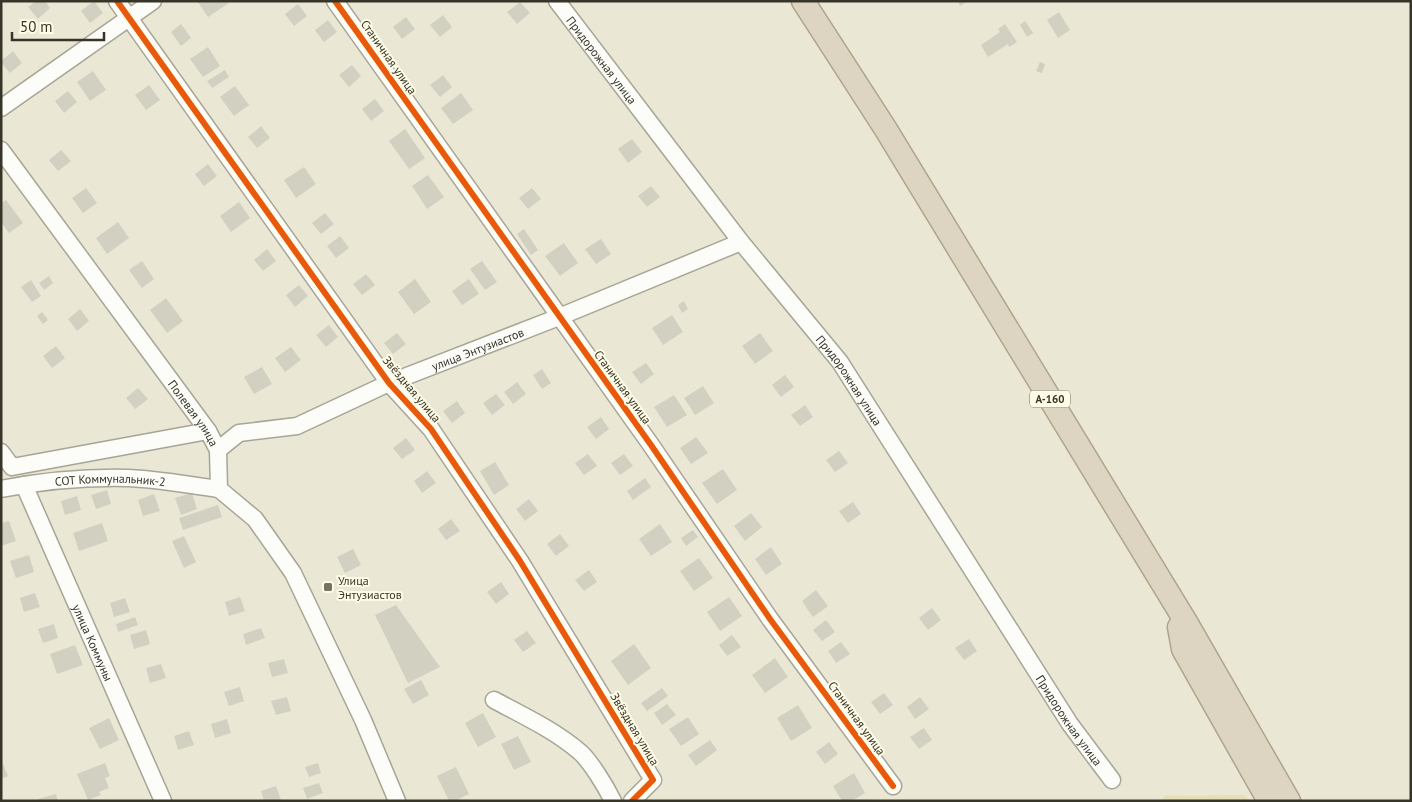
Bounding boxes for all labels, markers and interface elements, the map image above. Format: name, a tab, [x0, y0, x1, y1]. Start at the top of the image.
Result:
scale bar	[12, 10, 105, 42]
street label: Придорожная улица	[564, 13, 640, 107]
text: 50 m	[20, 17, 53, 36]
street label: Станичная улица	[358, 17, 420, 97]
street label: улица Энтузиастов	[429, 324, 526, 373]
street label: Придорожная улица	[813, 332, 886, 428]
street label: Станичная улица	[591, 347, 655, 427]
street label: Звёздная улица	[380, 353, 444, 425]
street label: Полевая улица	[165, 377, 222, 449]
road number: А-160	[1030, 390, 1070, 408]
street label: СОТ Коммунальник-2	[54, 470, 167, 489]
place label: Улица Энтузиастов	[338, 573, 402, 602]
marker: Улица Энтузиастов	[322, 581, 334, 593]
street label: улица Коммуны	[70, 602, 117, 683]
street label: Придорожная улица	[1033, 672, 1106, 768]
street label: Станичная улица	[825, 678, 889, 758]
street label: Звёздная улица	[607, 690, 663, 768]

